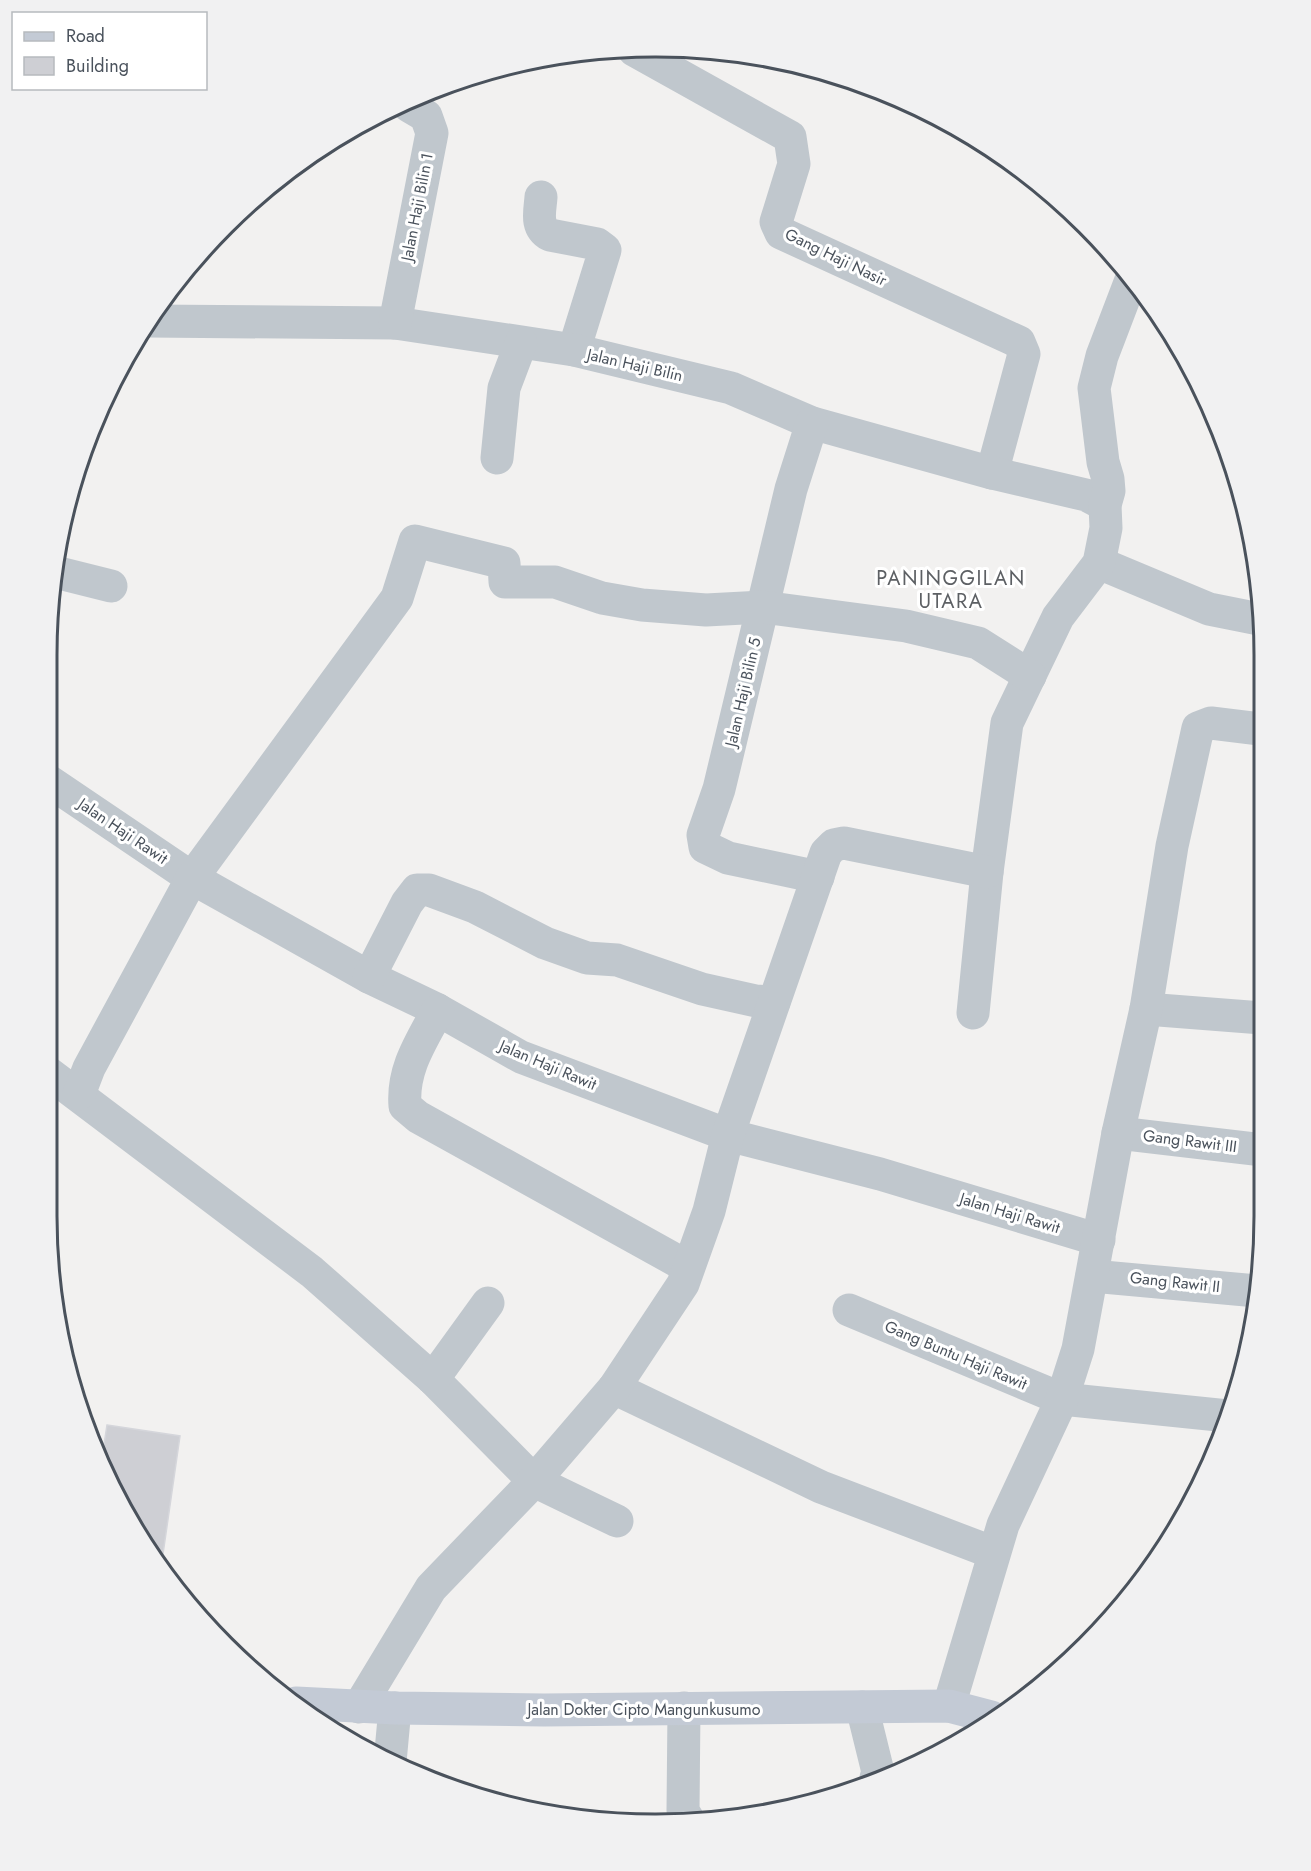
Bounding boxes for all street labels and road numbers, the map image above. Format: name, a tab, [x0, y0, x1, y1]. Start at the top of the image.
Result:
street label: Jalan Haji Bilin 1	[395, 151, 439, 265]
street label: Gang Haji Nasir	[781, 222, 891, 292]
street label: Jalan Haji Bilin	[583, 342, 685, 387]
street label: Jalan Haji Bilin 5	[719, 635, 767, 751]
street label: Jalan Haji Rawit	[72, 791, 173, 870]
street label: Jalan Haji Rawit	[494, 1033, 600, 1096]
street label: Gang Rawit III	[1142, 1124, 1238, 1158]
street label: Jalan Haji Rawit	[955, 1186, 1063, 1239]
street label: Gang Rawit II	[1129, 1266, 1221, 1298]
street label: Gang Buntu Haji Rawit	[881, 1315, 1031, 1395]
street label: Jalan Dokter Cipto Mangunkusumo	[525, 1698, 761, 1721]

